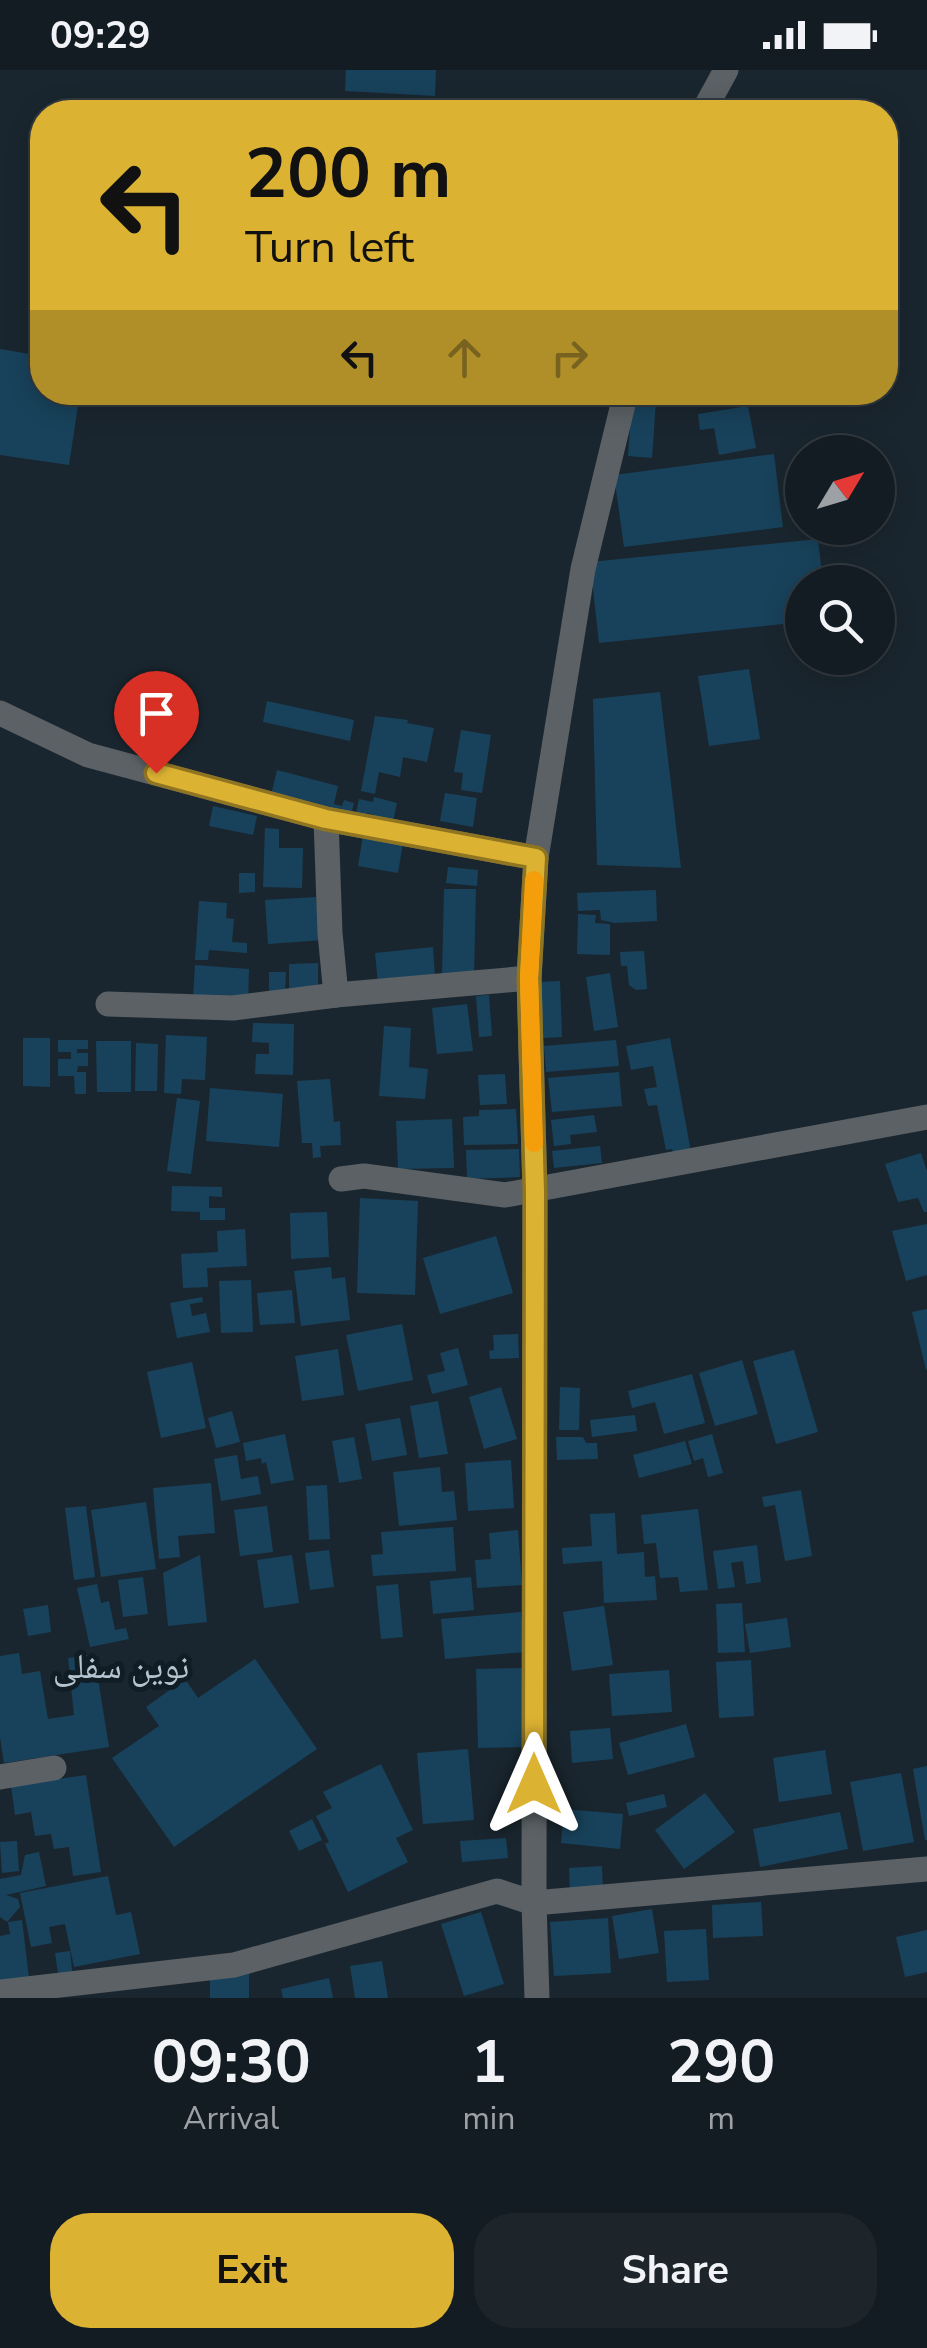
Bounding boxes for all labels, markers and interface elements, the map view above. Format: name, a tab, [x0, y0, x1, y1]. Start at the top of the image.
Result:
text: 09:29	[50, 10, 151, 61]
text: 200 m	[245, 126, 451, 222]
icon: left	[80, 140, 210, 270]
text: Turn left	[245, 217, 414, 278]
icon: left	[332, 330, 387, 385]
icon: ahead	[437, 330, 492, 385]
icon: right	[542, 330, 597, 385]
north arrow	[785, 435, 895, 545]
map controls	[785, 435, 895, 675]
button: search	[785, 565, 895, 675]
pin	[114, 671, 199, 774]
icon: arrive	[129, 686, 184, 741]
district label: نوین سفلى	[53, 1643, 189, 1690]
position arrow	[482, 1732, 586, 1836]
text: 09:30	[152, 2021, 311, 2103]
text: 1	[471, 2021, 507, 2103]
text: 290	[667, 2021, 775, 2103]
text: Arrival	[183, 2097, 279, 2140]
text: min	[462, 2097, 515, 2140]
text: m	[707, 2097, 735, 2140]
button: Exit	[50, 2213, 454, 2328]
button: Share	[474, 2213, 877, 2328]

